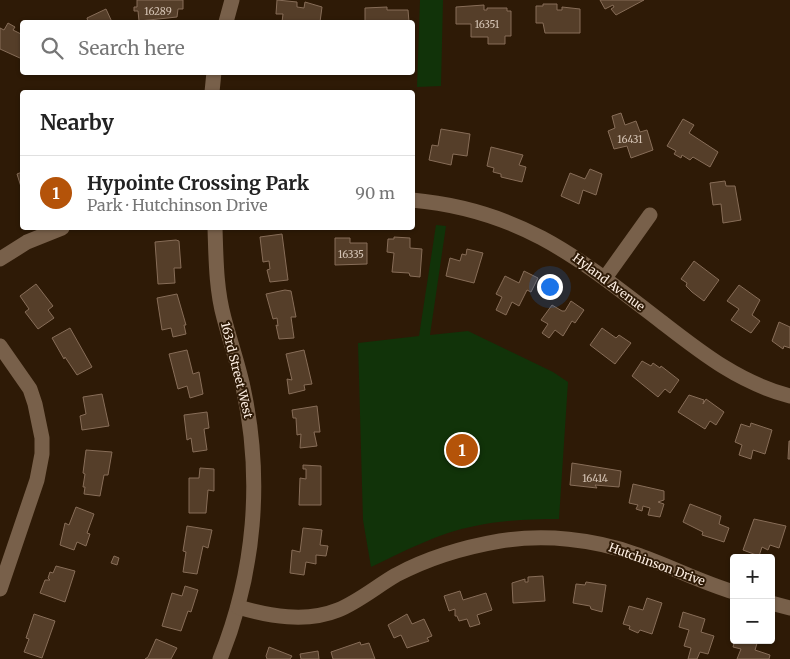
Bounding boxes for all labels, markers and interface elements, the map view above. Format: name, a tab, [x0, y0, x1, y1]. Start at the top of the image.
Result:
house number: 16289	[144, 5, 172, 18]
house number: 16351	[475, 18, 500, 31]
search box	[20, 20, 415, 75]
icon: search	[38, 34, 66, 62]
text: Search here	[78, 36, 185, 60]
text: Nearby	[40, 109, 114, 136]
house number: 16431	[617, 133, 643, 146]
text: Hypointe Crossing Park	[87, 171, 309, 195]
text: 1	[52, 183, 60, 203]
text: 90 m	[355, 183, 395, 203]
text: Park · Hutchinson Drive	[87, 195, 268, 215]
house number: 16335	[338, 248, 364, 261]
street label: Hyland Avenue	[570, 250, 648, 314]
your location	[537, 274, 563, 300]
street label: 163rd Street West	[218, 320, 256, 420]
pin: 1	[446, 431, 478, 469]
house number: 16414	[582, 472, 608, 485]
street label: Hutchinson Drive	[607, 540, 707, 588]
map controls	[730, 554, 775, 644]
button: +	[730, 554, 775, 599]
button: −	[730, 599, 775, 644]

